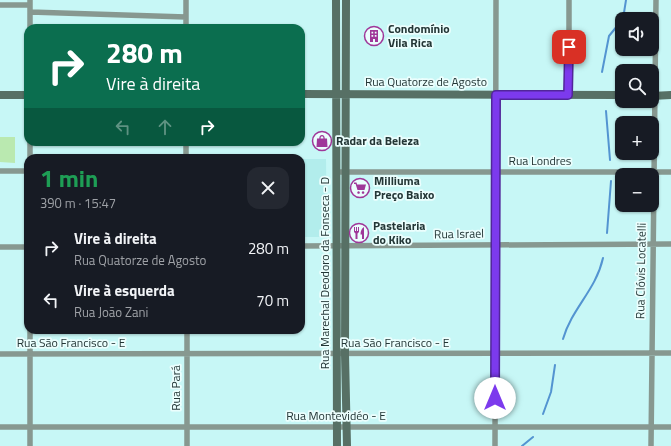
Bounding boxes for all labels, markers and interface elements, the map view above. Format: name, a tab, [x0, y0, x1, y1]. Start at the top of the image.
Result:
map controls	[615, 12, 659, 212]
button: sound	[615, 12, 659, 56]
place label: Condomínio Vila Rica	[388, 19, 450, 52]
building icon: Condomínio Vila Rica	[363, 25, 385, 47]
pin	[552, 30, 586, 64]
text: 280 m	[106, 31, 183, 74]
icon: arrive	[558, 36, 580, 58]
icon: right	[40, 40, 92, 92]
button: search	[615, 64, 659, 108]
text: Vire à direita	[106, 70, 200, 97]
street label: Rua Quatorze de Agosto	[365, 72, 487, 91]
icon: left	[112, 116, 134, 138]
icon: ahead	[154, 116, 176, 138]
icon: right	[196, 116, 218, 138]
button: +	[615, 116, 659, 160]
shop icon: Radar da Beleza	[311, 130, 333, 152]
place label: Radar da Beleza	[336, 131, 419, 150]
street label: Rua Londres	[509, 151, 572, 170]
text: 1 min	[40, 160, 98, 196]
button: close	[247, 167, 289, 209]
button: −	[615, 168, 659, 212]
place label: Milliuma Preço Baixo	[374, 171, 434, 204]
street label: Rua Marechal Deodoro da Fonseca - D	[315, 176, 334, 369]
supermarket icon: Milliuma Preço Baixo	[349, 177, 371, 199]
text: 390 m · 15:47	[40, 193, 116, 213]
place label: Pastelaria do Kiko	[373, 216, 425, 249]
restaurant icon: Pastelaria do Kiko	[348, 222, 370, 244]
street label: Rua Clóvis Locatelli	[630, 223, 651, 319]
street label: Rua Israel	[434, 224, 484, 243]
text: Vire à direita	[74, 227, 157, 250]
icon: right	[40, 237, 62, 259]
text: 280 m	[248, 237, 289, 260]
text: Rua Quatorze de Agosto	[74, 250, 206, 270]
text: Vire à esquerda	[74, 279, 175, 302]
icon: left	[40, 289, 62, 311]
text: 70 m	[256, 289, 289, 312]
text: Rua João Zani	[74, 302, 148, 322]
street label: Rua São Francisco - E	[17, 333, 126, 352]
street label: Rua São Francisco - E	[341, 333, 450, 352]
street label: Rua Pará	[166, 365, 185, 411]
position arrow	[474, 377, 516, 419]
street label: Rua Montevidéo - E	[286, 406, 386, 425]

